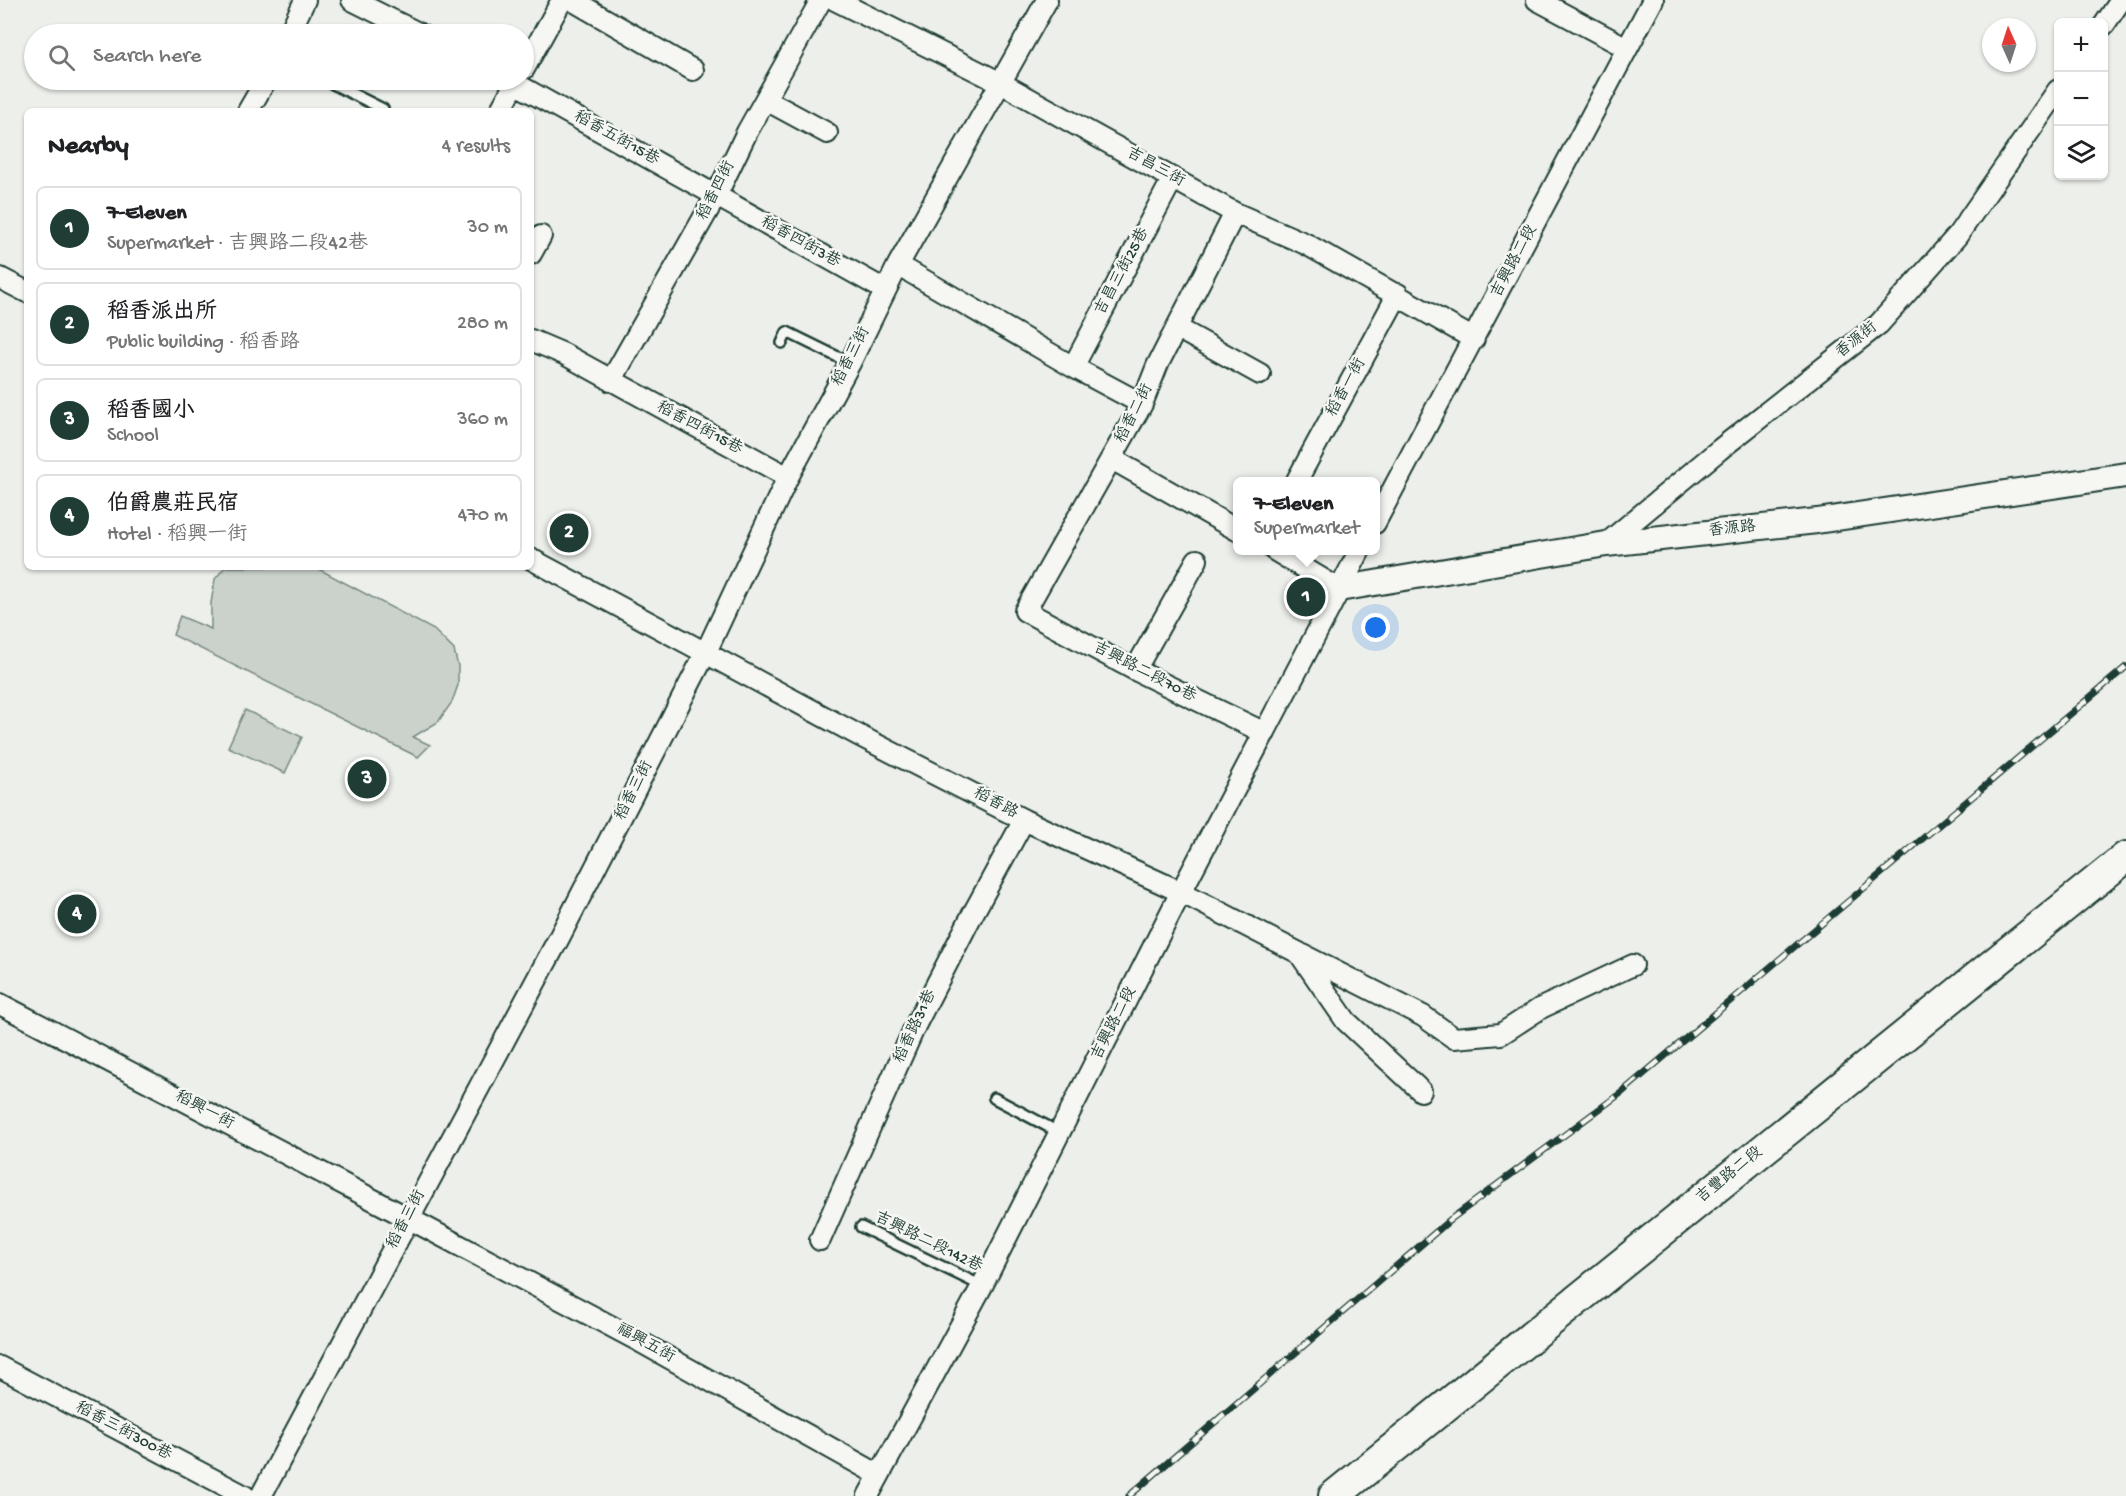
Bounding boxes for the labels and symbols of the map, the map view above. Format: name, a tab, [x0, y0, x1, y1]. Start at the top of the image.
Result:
north arrow	[1982, 18, 2036, 72]
street label: 稻香五街15巷	[570, 106, 663, 170]
street label: 吉昌三街	[1122, 142, 1189, 192]
street label: 稻香四街	[693, 158, 740, 224]
street label: 稻香四街3巷	[757, 212, 844, 273]
street label: 吉興路二段	[1486, 221, 1542, 302]
street label: 吉昌三街25巷	[1090, 224, 1154, 319]
street label: 香源街	[1832, 318, 1882, 363]
street label: 稻香三街	[828, 324, 875, 390]
street label: 稻香一街	[1322, 355, 1371, 421]
street label: 稻香二街	[1111, 381, 1158, 447]
street label: 稻香四街15巷	[653, 397, 746, 460]
pin: 2	[550, 510, 588, 556]
street label: 香源路	[1707, 516, 1757, 542]
pin: 1	[1286, 574, 1326, 620]
your location	[1361, 613, 1390, 642]
street label: 吉興路二段70巷	[1089, 637, 1200, 707]
pin: 3	[348, 756, 386, 802]
street label: 稻香三街	[611, 758, 658, 824]
street label: 稻香路	[969, 783, 1022, 824]
pin: 4	[58, 892, 97, 936]
street label: 吉興路二段	[1087, 983, 1142, 1064]
street label: 稻香路31巷	[889, 986, 941, 1067]
street label: 稻興一街	[171, 1087, 237, 1134]
street label: 吉豐路二段	[1692, 1142, 1767, 1209]
street label: 稻香三街	[383, 1187, 430, 1253]
street label: 吉興路二段142巷	[871, 1207, 986, 1277]
street label: 福興五街	[612, 1319, 678, 1368]
street label: 稻香三街300巷	[72, 1397, 175, 1465]

